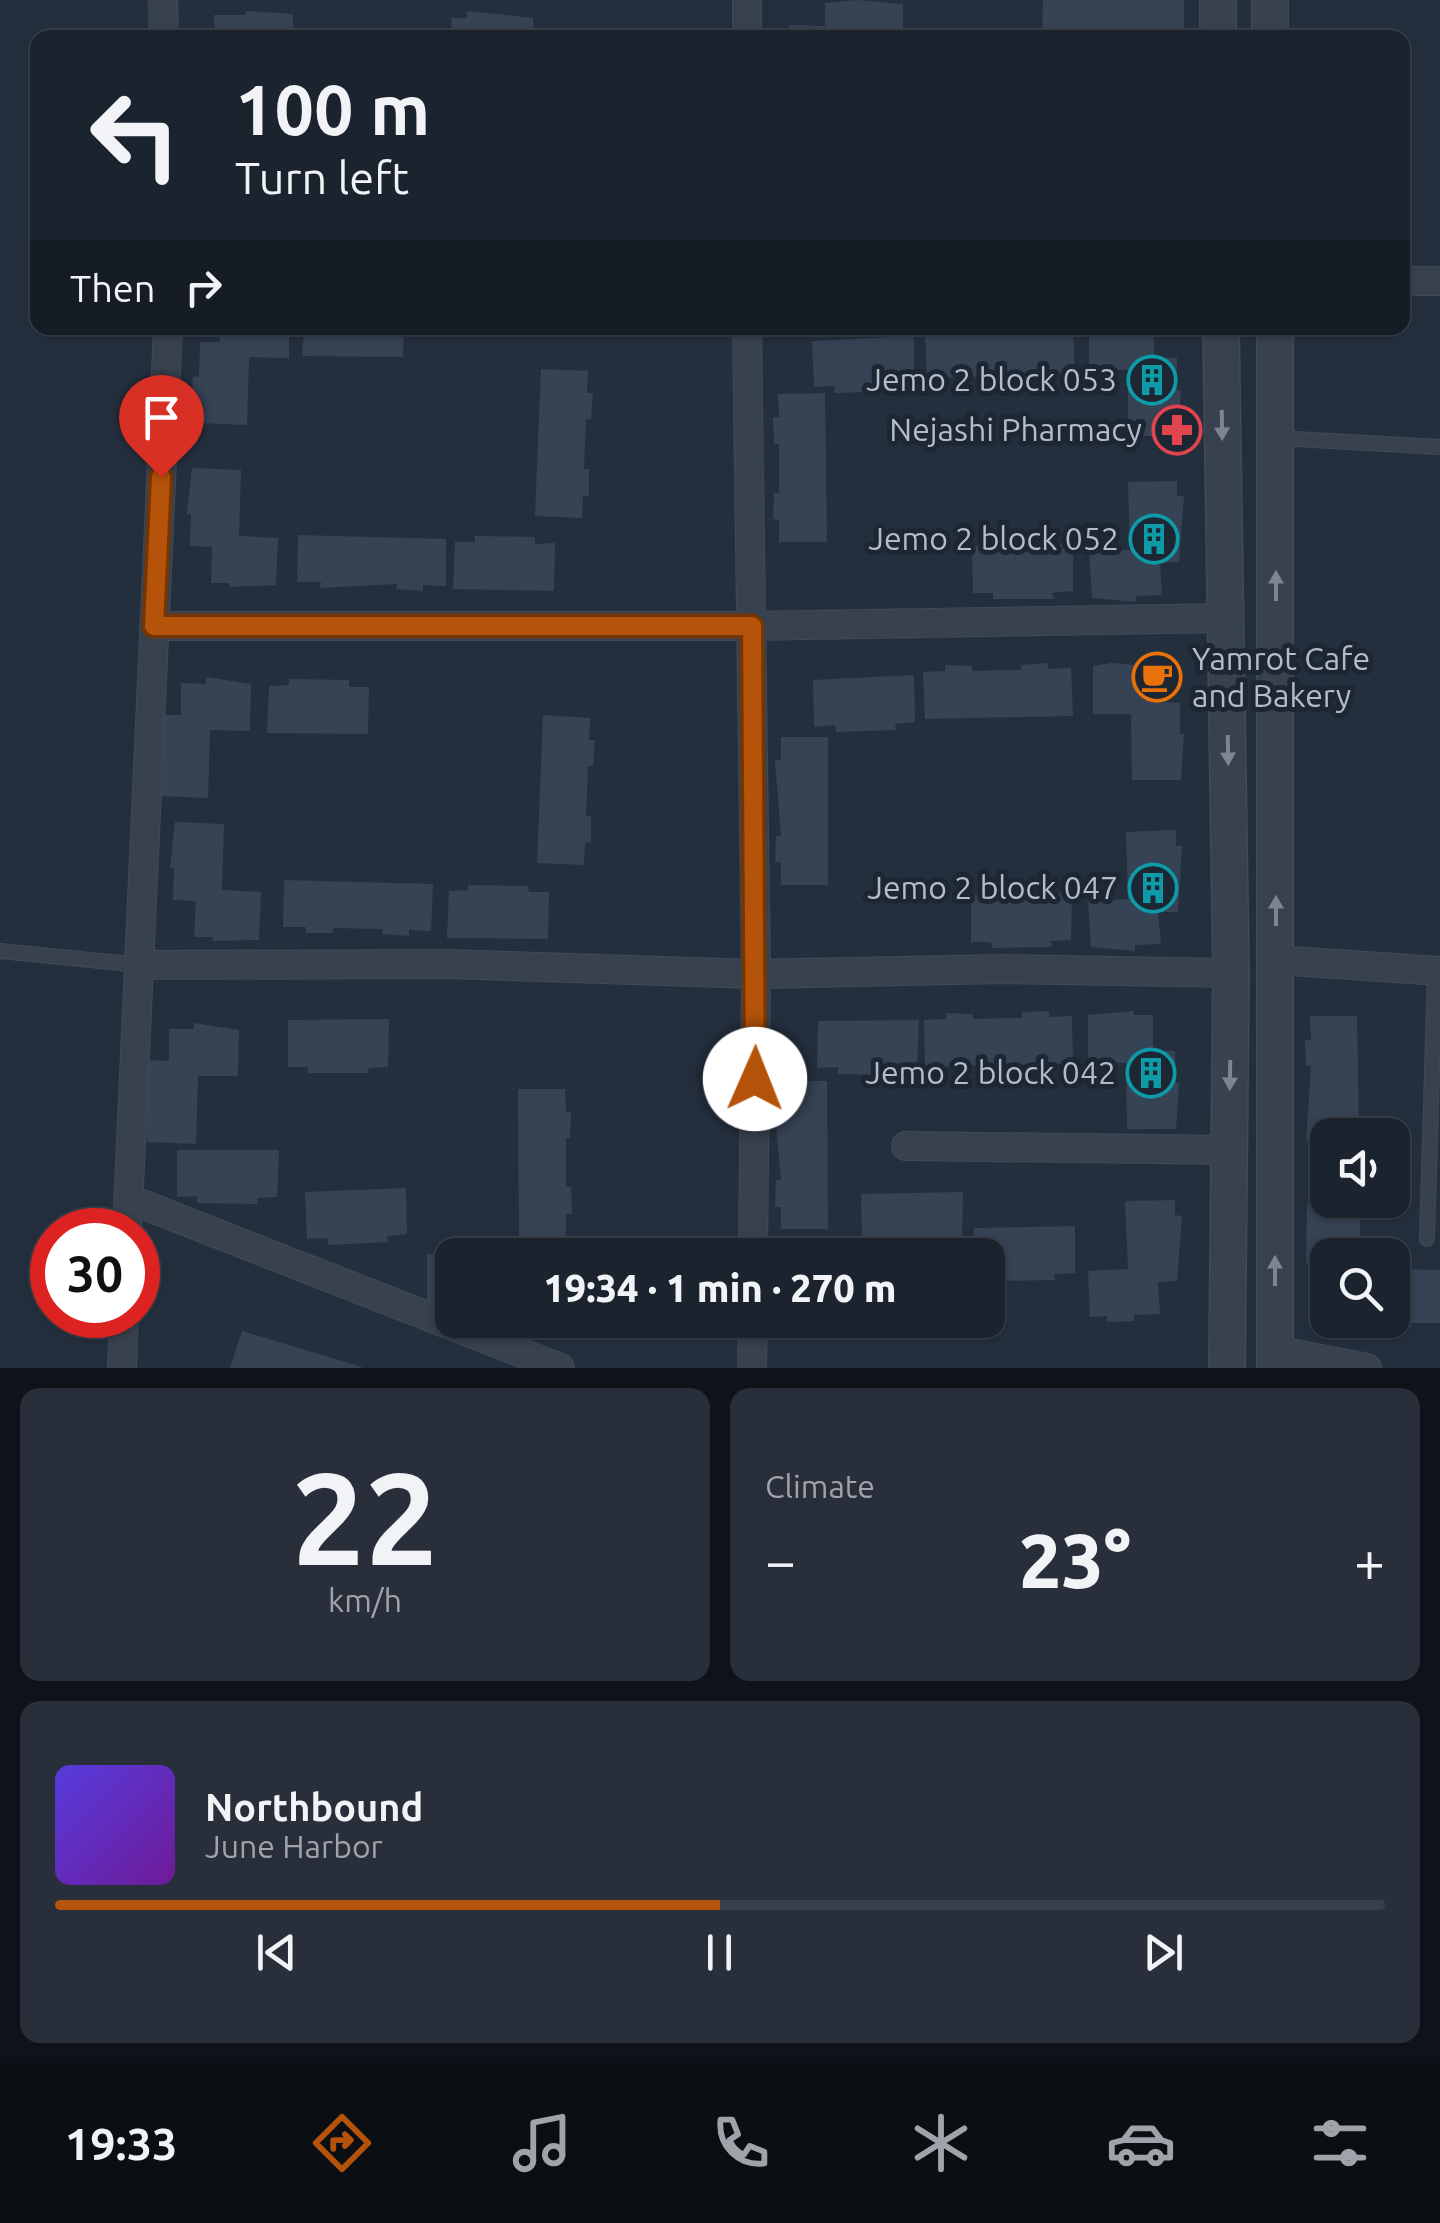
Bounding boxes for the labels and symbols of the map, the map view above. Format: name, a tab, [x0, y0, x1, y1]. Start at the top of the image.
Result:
building icon: Jemo 2 block 053	[1126, 354, 1178, 406]
place label: Jemo 2 block 053	[866, 361, 1117, 397]
pin	[119, 375, 204, 478]
pharmacy icon: Nejashi Pharmacy	[1151, 404, 1203, 456]
one-way arrow	[1215, 409, 1231, 441]
place label: Nejashi Pharmacy	[889, 411, 1142, 447]
building icon: Jemo 2 block 052	[1128, 513, 1180, 565]
place label: Jemo 2 block 052	[868, 520, 1119, 556]
one-way arrow	[1268, 569, 1284, 601]
place label: Yamrot Cafe and Bakery	[1192, 640, 1370, 713]
cafe icon: Yamrot Cafe and Bakery	[1131, 651, 1183, 703]
one-way arrow	[1220, 734, 1236, 766]
building icon: Jemo 2 block 047	[1127, 862, 1179, 914]
place label: Jemo 2 block 047	[867, 869, 1118, 905]
one-way arrow	[1268, 894, 1284, 926]
position arrow	[703, 1027, 807, 1131]
building icon: Jemo 2 block 042	[1125, 1047, 1177, 1099]
place label: Jemo 2 block 042	[865, 1054, 1116, 1090]
one-way arrow	[1222, 1059, 1238, 1091]
speed limit sign: 30	[30, 1208, 160, 1338]
one-way arrow	[1267, 1254, 1283, 1286]

